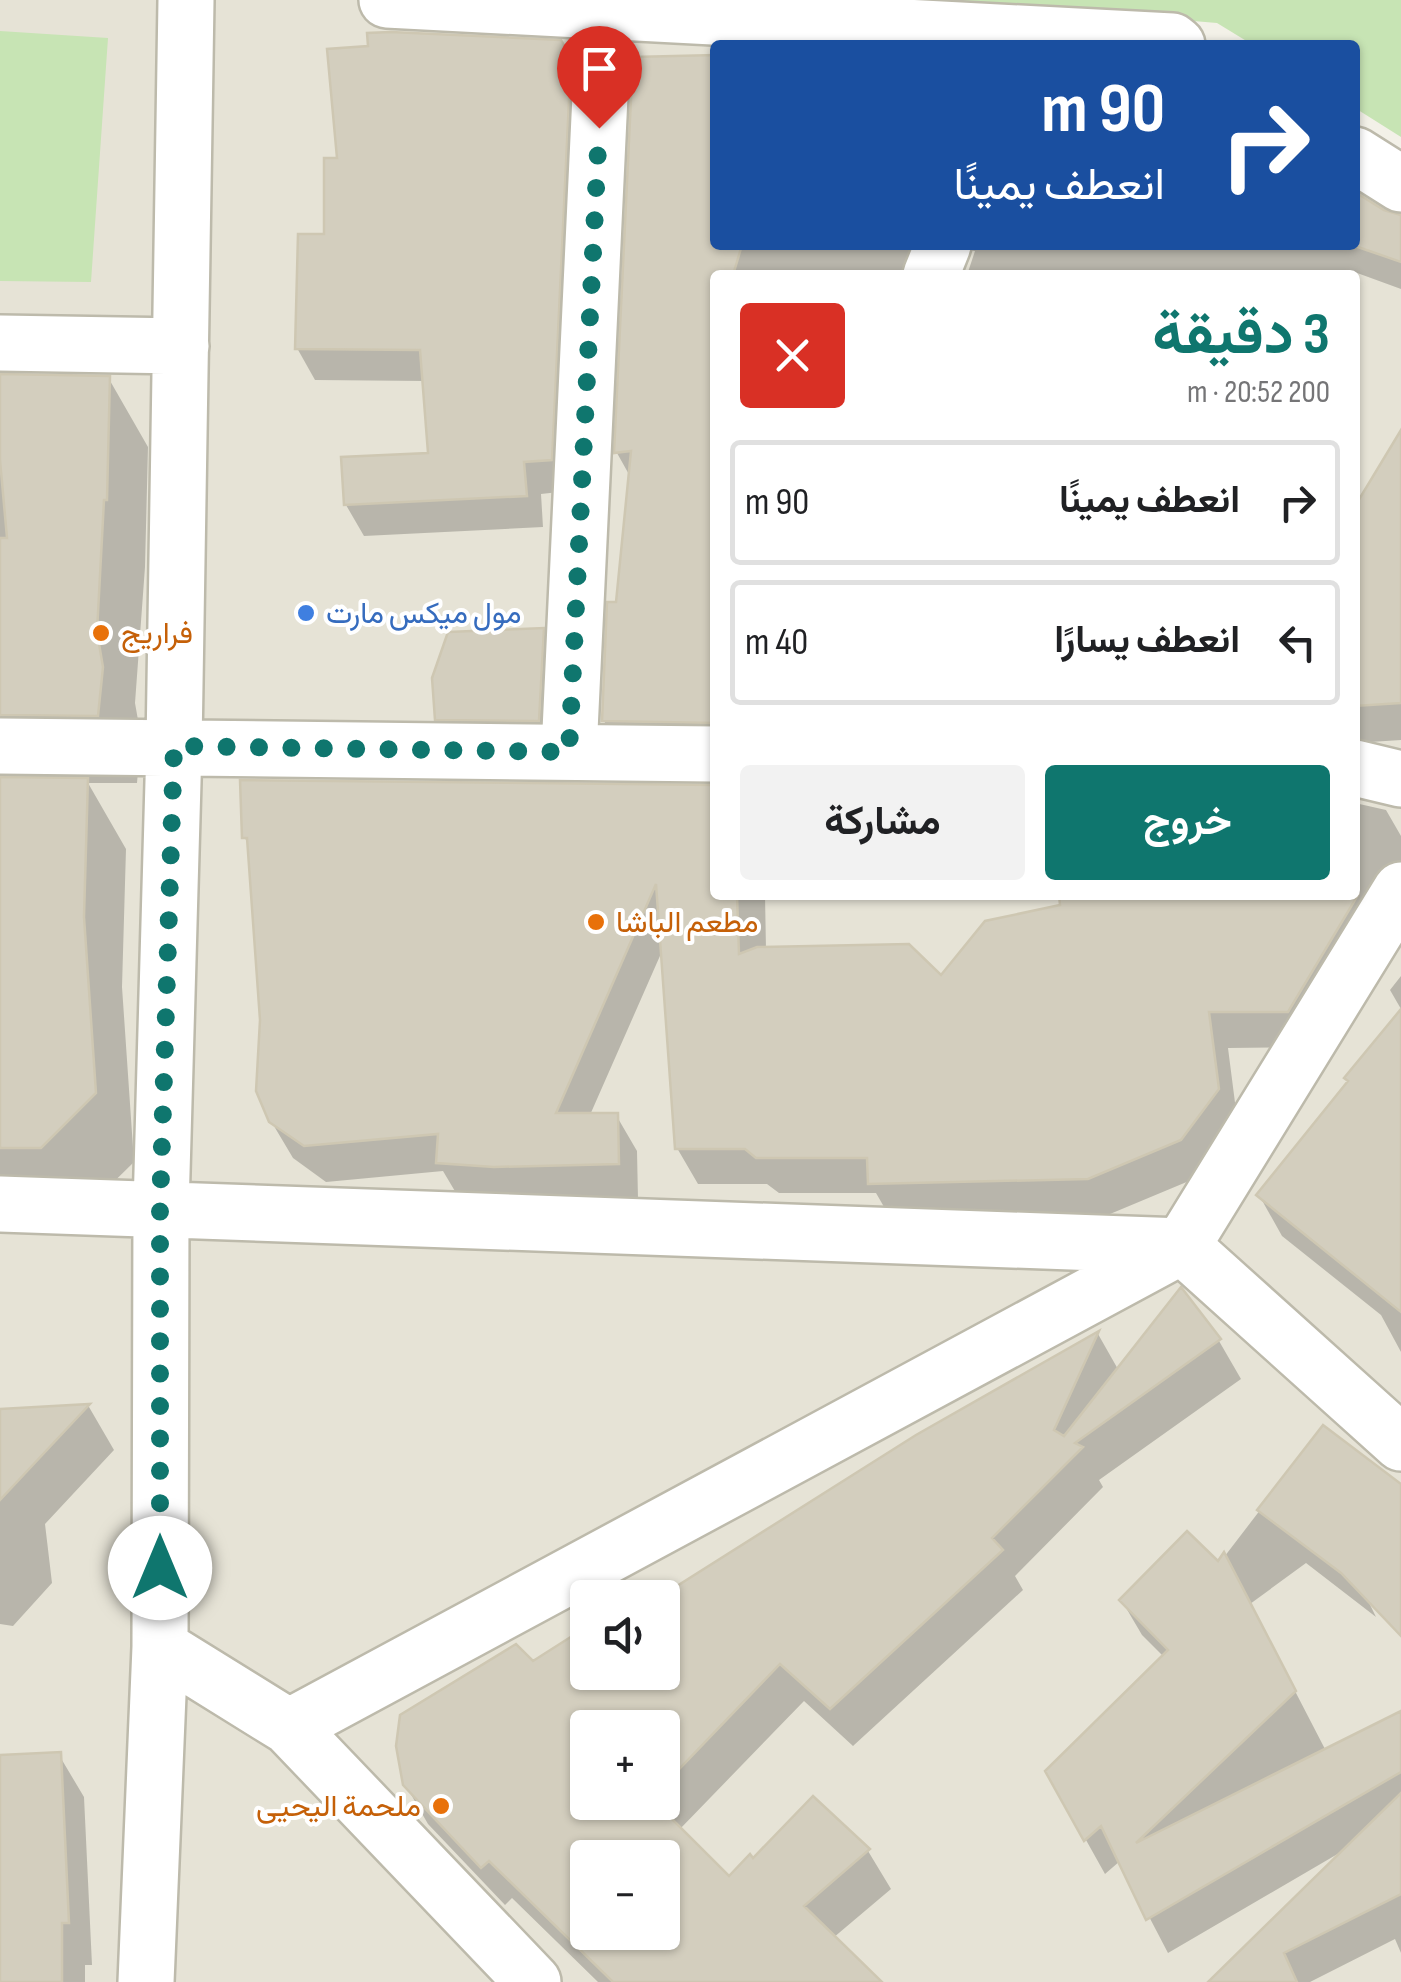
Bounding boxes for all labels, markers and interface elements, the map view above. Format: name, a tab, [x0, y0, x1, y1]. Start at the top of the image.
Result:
pin	[557, 26, 642, 129]
icon: arrive	[572, 41, 627, 96]
text: 90 m	[1041, 68, 1165, 152]
icon: right	[1200, 80, 1330, 210]
text: انعطف يمينًا	[954, 158, 1165, 213]
text: 3 دقيقة	[1152, 299, 1330, 371]
button: close	[740, 303, 845, 408]
text: 200 m · 20:52	[1187, 373, 1330, 412]
icon: right	[1270, 475, 1325, 530]
text: انعطف يمينًا	[1059, 478, 1240, 523]
text: 90 m	[745, 480, 809, 525]
place label: مول ميكس مارت	[326, 596, 521, 632]
marker: مول ميكس مارت	[295, 602, 317, 624]
icon: left	[1270, 615, 1325, 670]
place label: فراريج	[121, 616, 193, 653]
text: انعطف يسارًا	[1054, 618, 1240, 663]
text: 40 m	[745, 620, 808, 665]
marker: فراريج	[90, 622, 112, 644]
button: مشاركة	[740, 765, 1025, 880]
button: خروج	[1045, 765, 1330, 880]
place label: مطعم الباشا	[616, 905, 759, 941]
marker: مطعم الباشا	[585, 911, 607, 933]
position arrow	[108, 1516, 212, 1620]
map controls	[570, 1580, 680, 1950]
button: sound	[570, 1580, 680, 1690]
button: +	[570, 1710, 680, 1820]
place label: ملحمة اليحيى	[256, 1789, 421, 1825]
marker: ملحمة اليحيى	[430, 1795, 452, 1817]
button: −	[570, 1840, 680, 1950]

